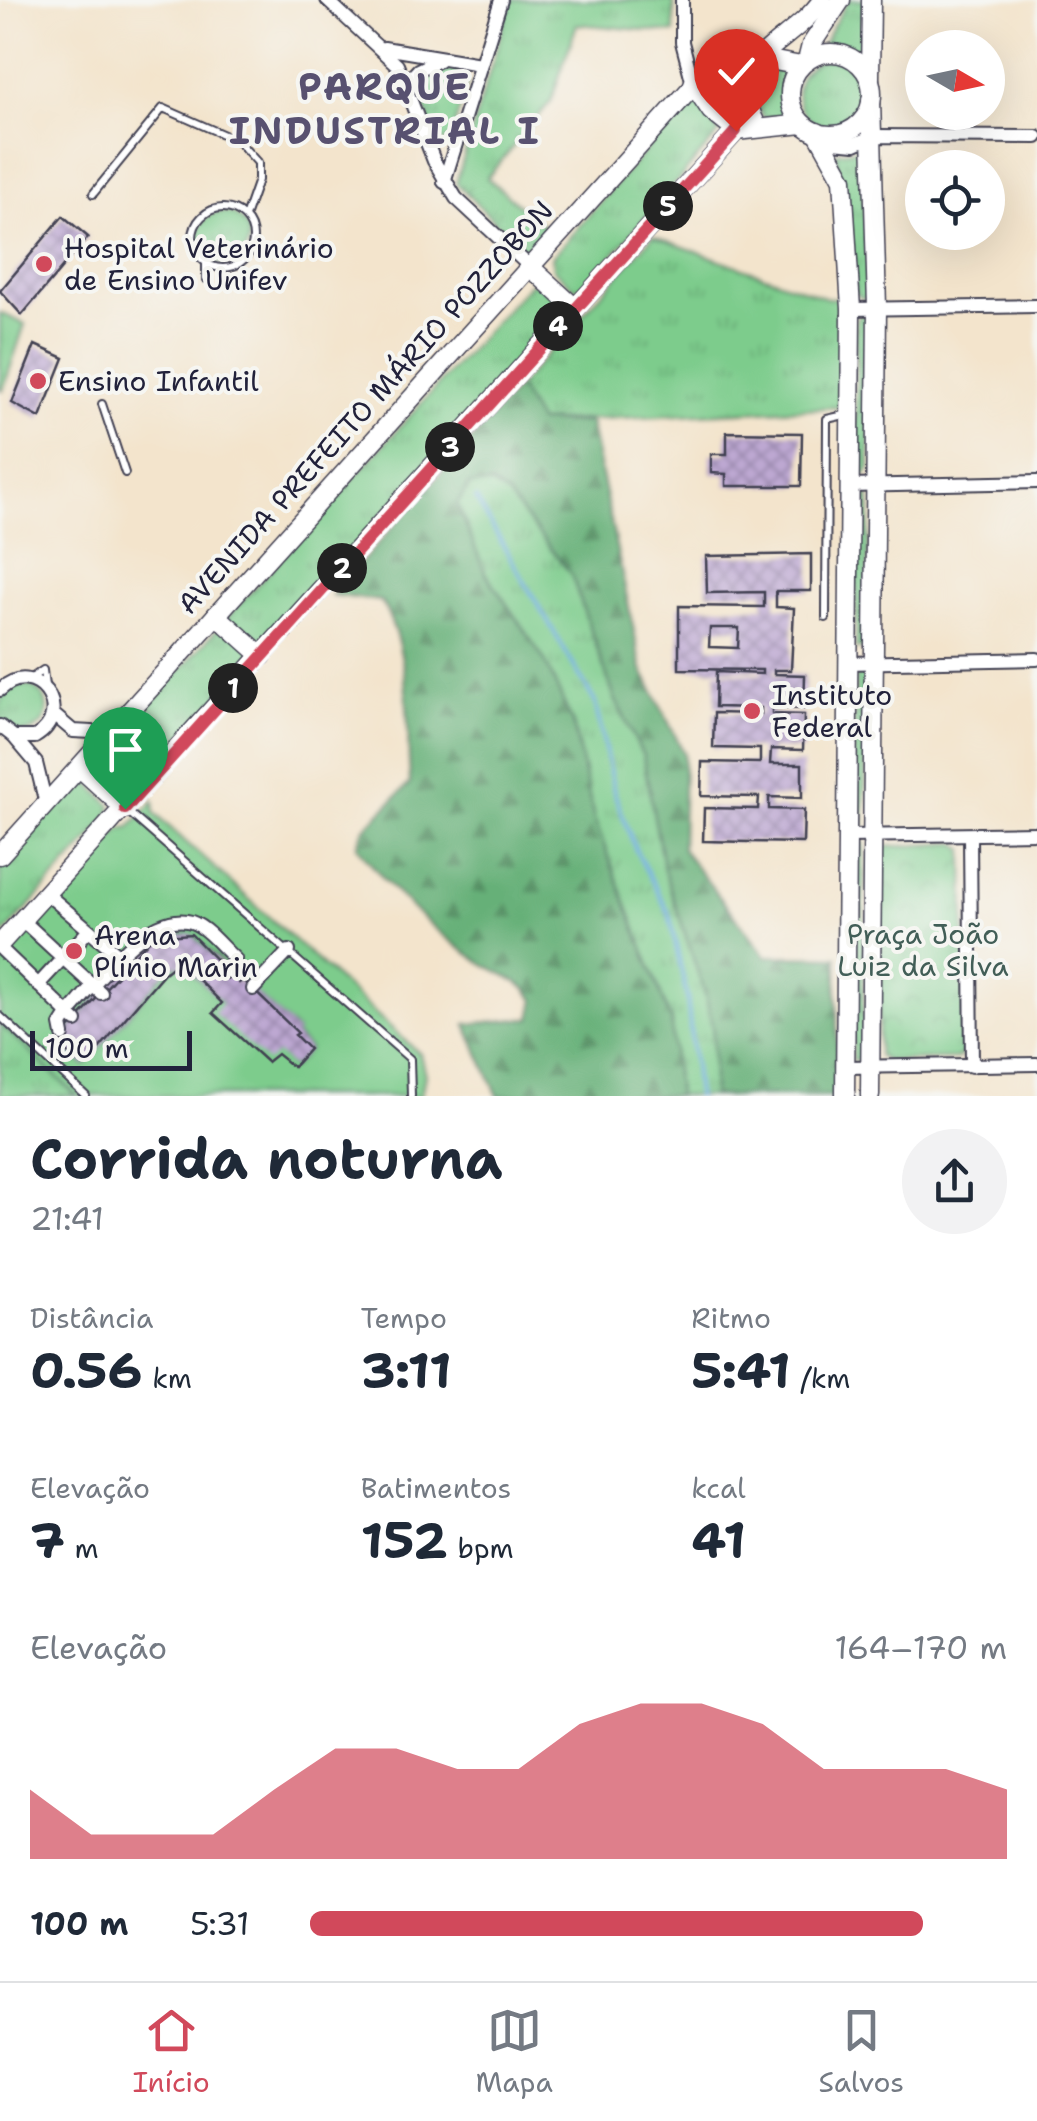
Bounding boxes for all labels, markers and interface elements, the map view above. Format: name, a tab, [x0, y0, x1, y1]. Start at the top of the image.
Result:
pin	[694, 29, 779, 132]
north arrow	[905, 30, 1005, 130]
map controls	[905, 30, 1005, 250]
icon: check	[709, 44, 764, 99]
district label: PARQUE INDUSTRIAL I	[229, 61, 541, 156]
button: locate	[905, 150, 1005, 250]
pin: 5	[643, 181, 693, 231]
text: 5	[659, 187, 677, 225]
street label: AVENIDA PREFEITO MÁRIO POZZOBON	[169, 192, 561, 622]
place label: Hospital Veterinário de Ensino Unifev	[64, 229, 334, 299]
marker: Hospital Veterinário de Ensino Unifev	[33, 253, 55, 275]
pin: 4	[533, 301, 583, 351]
text: 4	[548, 307, 568, 345]
place label: Ensino Infantil	[58, 362, 259, 400]
marker: Ensino Infantil	[27, 370, 49, 392]
pin: 3	[425, 422, 475, 472]
text: 3	[440, 428, 460, 466]
pin: 2	[317, 543, 367, 593]
text: 2	[332, 549, 352, 587]
pin: 1	[208, 663, 258, 713]
text: 1	[227, 669, 239, 707]
place label: Instituto Federal	[772, 676, 892, 746]
marker: Instituto Federal	[741, 700, 763, 722]
pin	[83, 707, 168, 810]
icon: arrive	[98, 722, 153, 777]
park label: Praça João Luiz da Silva	[837, 915, 1009, 985]
place label: Arena Plínio Marin	[94, 916, 258, 986]
marker: Arena Plínio Marin	[63, 940, 85, 962]
scale bar	[30, 1026, 192, 1070]
text: 100 m	[45, 1029, 129, 1067]
text: Corrida noturna	[30, 1122, 503, 1196]
button: share	[902, 1129, 1007, 1234]
text: 21:41	[30, 1197, 104, 1240]
text: Distância	[30, 1299, 153, 1337]
text: Tempo	[361, 1299, 447, 1337]
text: Ritmo	[691, 1299, 771, 1337]
text: 0.56	[30, 1337, 143, 1404]
text: 3:11	[361, 1337, 452, 1404]
text: 5:41	[691, 1337, 791, 1404]
text: km	[143, 1359, 192, 1397]
text: /km	[791, 1359, 850, 1397]
text: Elevação	[30, 1469, 150, 1507]
text: Batimentos	[361, 1469, 511, 1507]
text: kcal	[691, 1469, 746, 1507]
text: 7	[30, 1507, 65, 1574]
text: 152	[361, 1507, 448, 1574]
text: 41	[691, 1507, 746, 1574]
text: m	[65, 1529, 99, 1567]
text: bpm	[448, 1529, 514, 1567]
text: Elevação	[30, 1626, 167, 1669]
text: 164–170 m	[834, 1626, 1007, 1669]
text: 100 m	[30, 1902, 129, 1945]
text: 5:31	[190, 1902, 250, 1945]
tab: Início	[133, 2003, 210, 2101]
tab: Mapa	[475, 2003, 553, 2101]
tab: Salvos	[819, 2003, 904, 2101]

